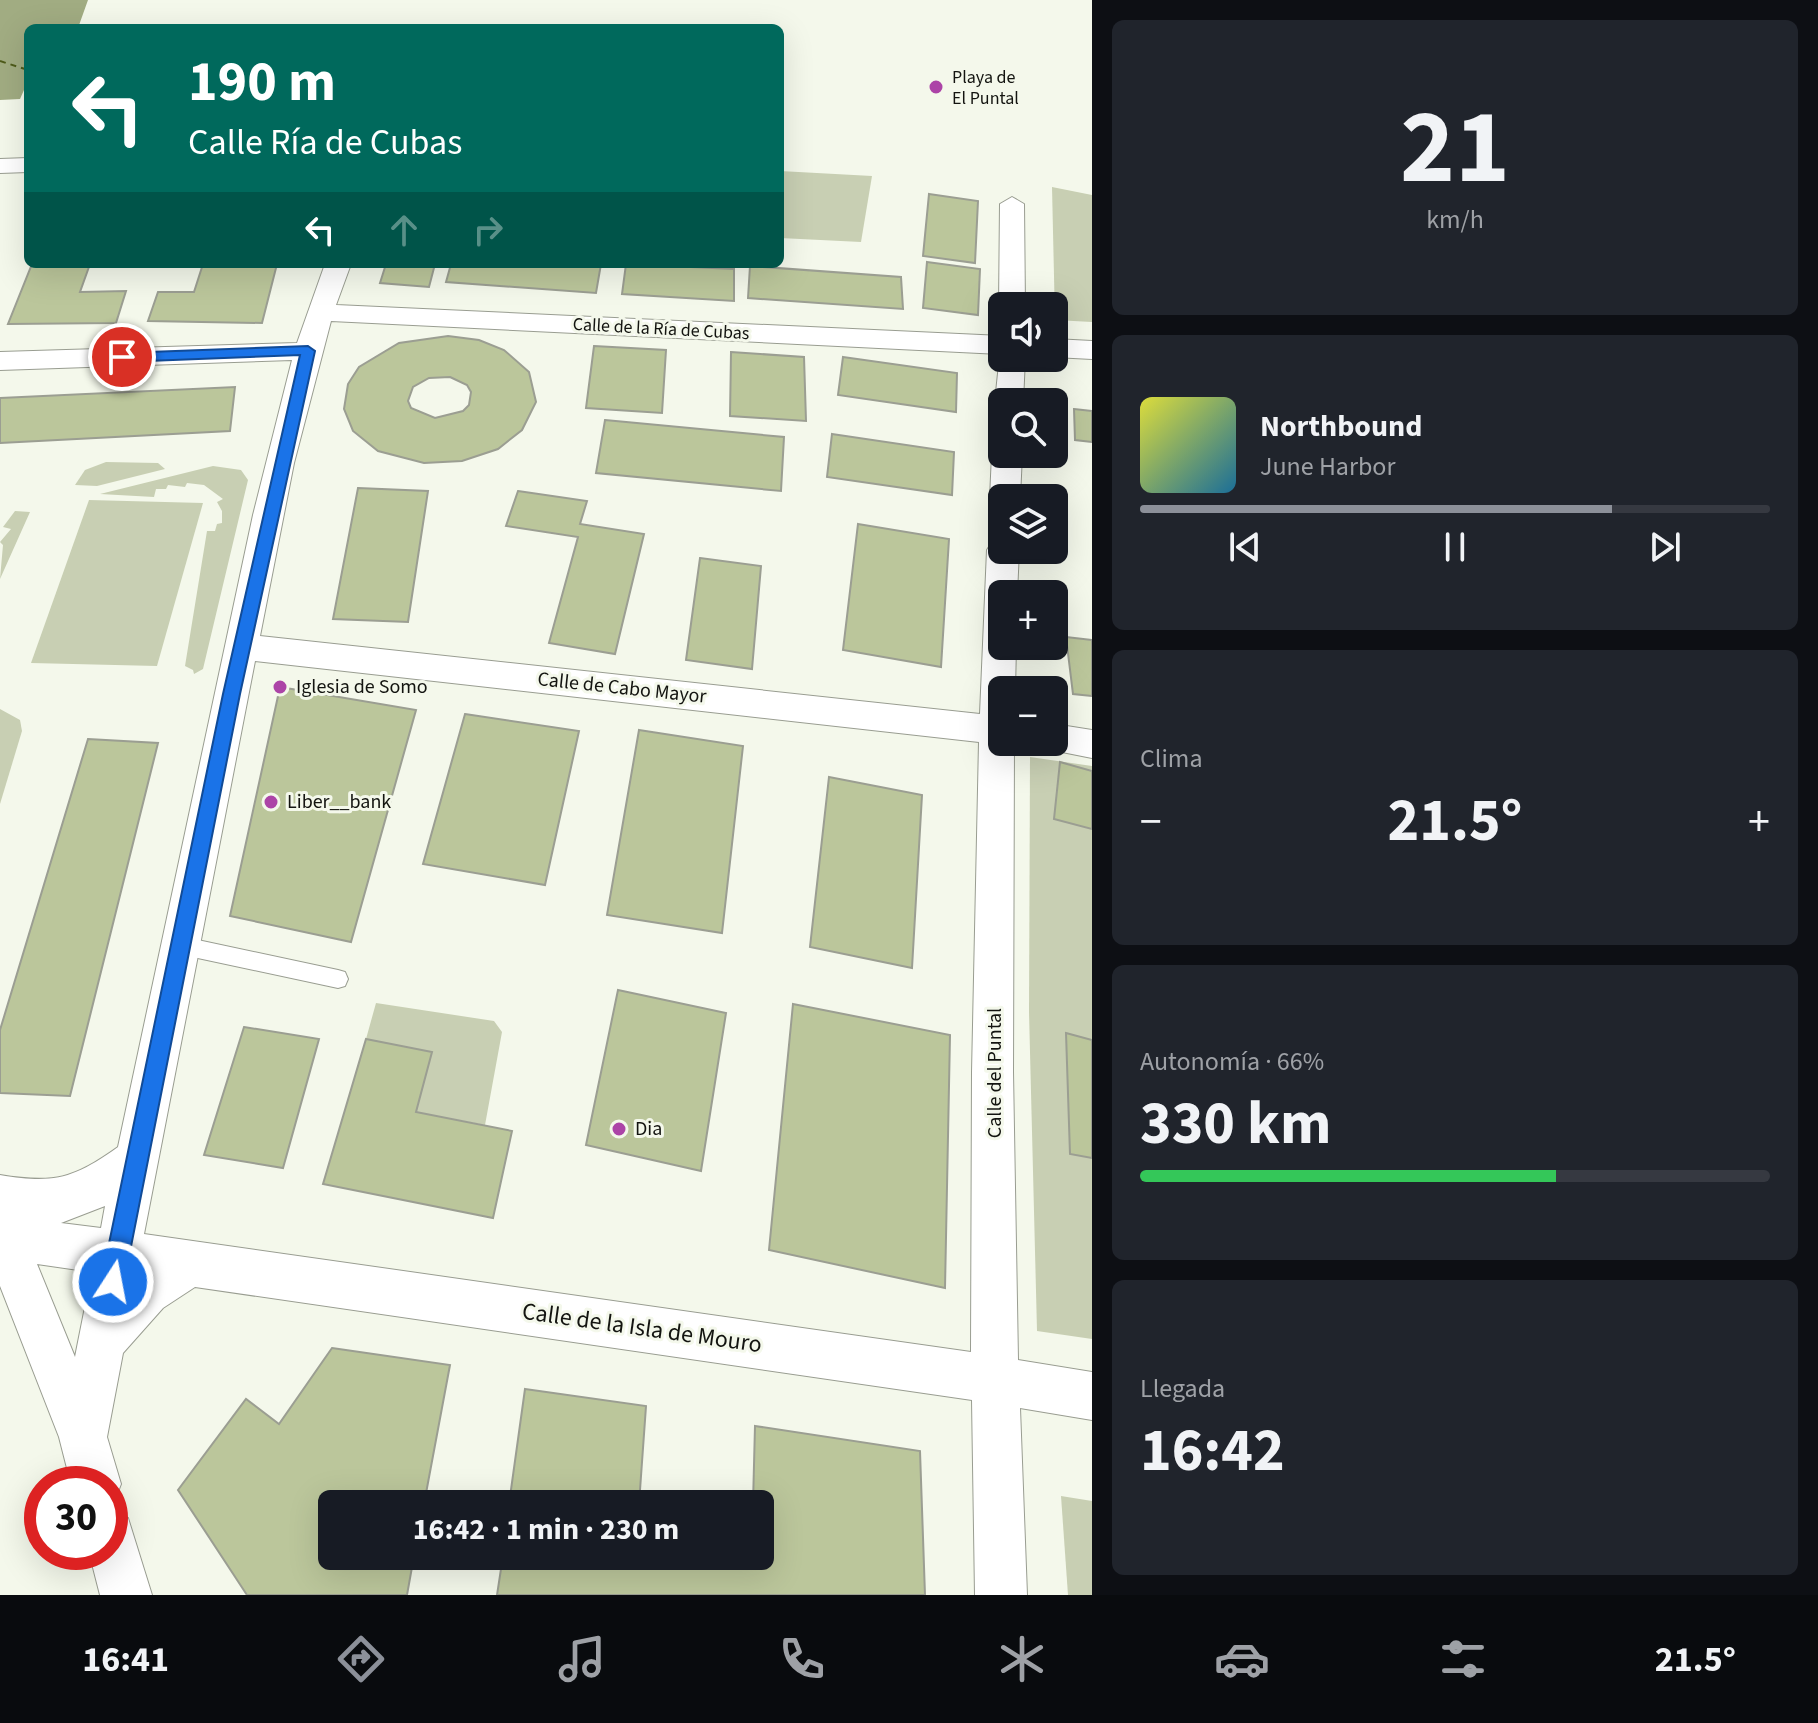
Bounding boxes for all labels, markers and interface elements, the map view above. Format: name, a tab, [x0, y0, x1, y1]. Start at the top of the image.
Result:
text: 190 m	[188, 43, 336, 122]
icon: left	[56, 56, 160, 160]
place label: Playa de El Puntal	[952, 65, 1019, 111]
text: 21	[1400, 75, 1510, 223]
marker: Playa de El Puntal	[927, 78, 945, 96]
text: Calle Ría de Cubas	[188, 117, 462, 168]
text: km/h	[1426, 201, 1484, 238]
icon: left	[298, 208, 342, 252]
icon: ahead	[382, 208, 426, 252]
icon: right	[466, 208, 510, 252]
map controls	[988, 292, 1068, 756]
button: sound	[988, 292, 1068, 372]
street label: Calle de la Ría de Cubas	[572, 312, 750, 346]
pin	[88, 323, 156, 391]
icon: arrive	[100, 335, 144, 379]
button: search	[988, 388, 1068, 468]
text: Northbound	[1260, 405, 1422, 448]
text: June Harbor	[1260, 448, 1396, 485]
button: layers	[988, 484, 1068, 564]
icon: previous	[1223, 525, 1267, 569]
icon: pause	[1433, 525, 1477, 569]
icon: next	[1643, 525, 1687, 569]
button: +	[988, 580, 1068, 660]
street label: Calle de Cabo Mayor	[536, 665, 708, 711]
place label: Iglesia de Somo	[296, 673, 428, 701]
button: −	[988, 676, 1068, 756]
marker: Iglesia de Somo	[271, 678, 289, 696]
text: Clima	[1140, 740, 1203, 777]
text: 21.5°	[1388, 779, 1522, 864]
place label: Liber__bank	[287, 788, 391, 816]
text: −	[1140, 791, 1162, 854]
text: +	[1748, 791, 1770, 854]
marker: Liber__bank	[262, 793, 280, 811]
street label: Calle del Puntal	[981, 1008, 1009, 1138]
text: Autonomía · 66%	[1140, 1043, 1324, 1080]
text: 330 km	[1140, 1082, 1331, 1167]
place label: Dia	[635, 1115, 662, 1143]
marker: Dia	[610, 1120, 628, 1138]
position arrow	[71, 1240, 155, 1324]
street label: Calle de la Isla de Mouro	[520, 1294, 764, 1362]
text: Llegada	[1140, 1370, 1225, 1407]
text: 16:42	[1140, 1409, 1285, 1494]
speed limit sign: 30	[24, 1466, 128, 1570]
text: 16:42 · 1 min · 230 m	[413, 1508, 679, 1551]
icon: directions	[333, 1631, 389, 1687]
icon: music	[554, 1631, 610, 1687]
icon: phone	[774, 1631, 830, 1687]
icon: climate	[994, 1631, 1050, 1687]
icon: car	[1214, 1631, 1270, 1687]
icon: filters	[1435, 1631, 1491, 1687]
text: 16:41	[82, 1634, 169, 1685]
text: 21.5°	[1655, 1634, 1736, 1685]

